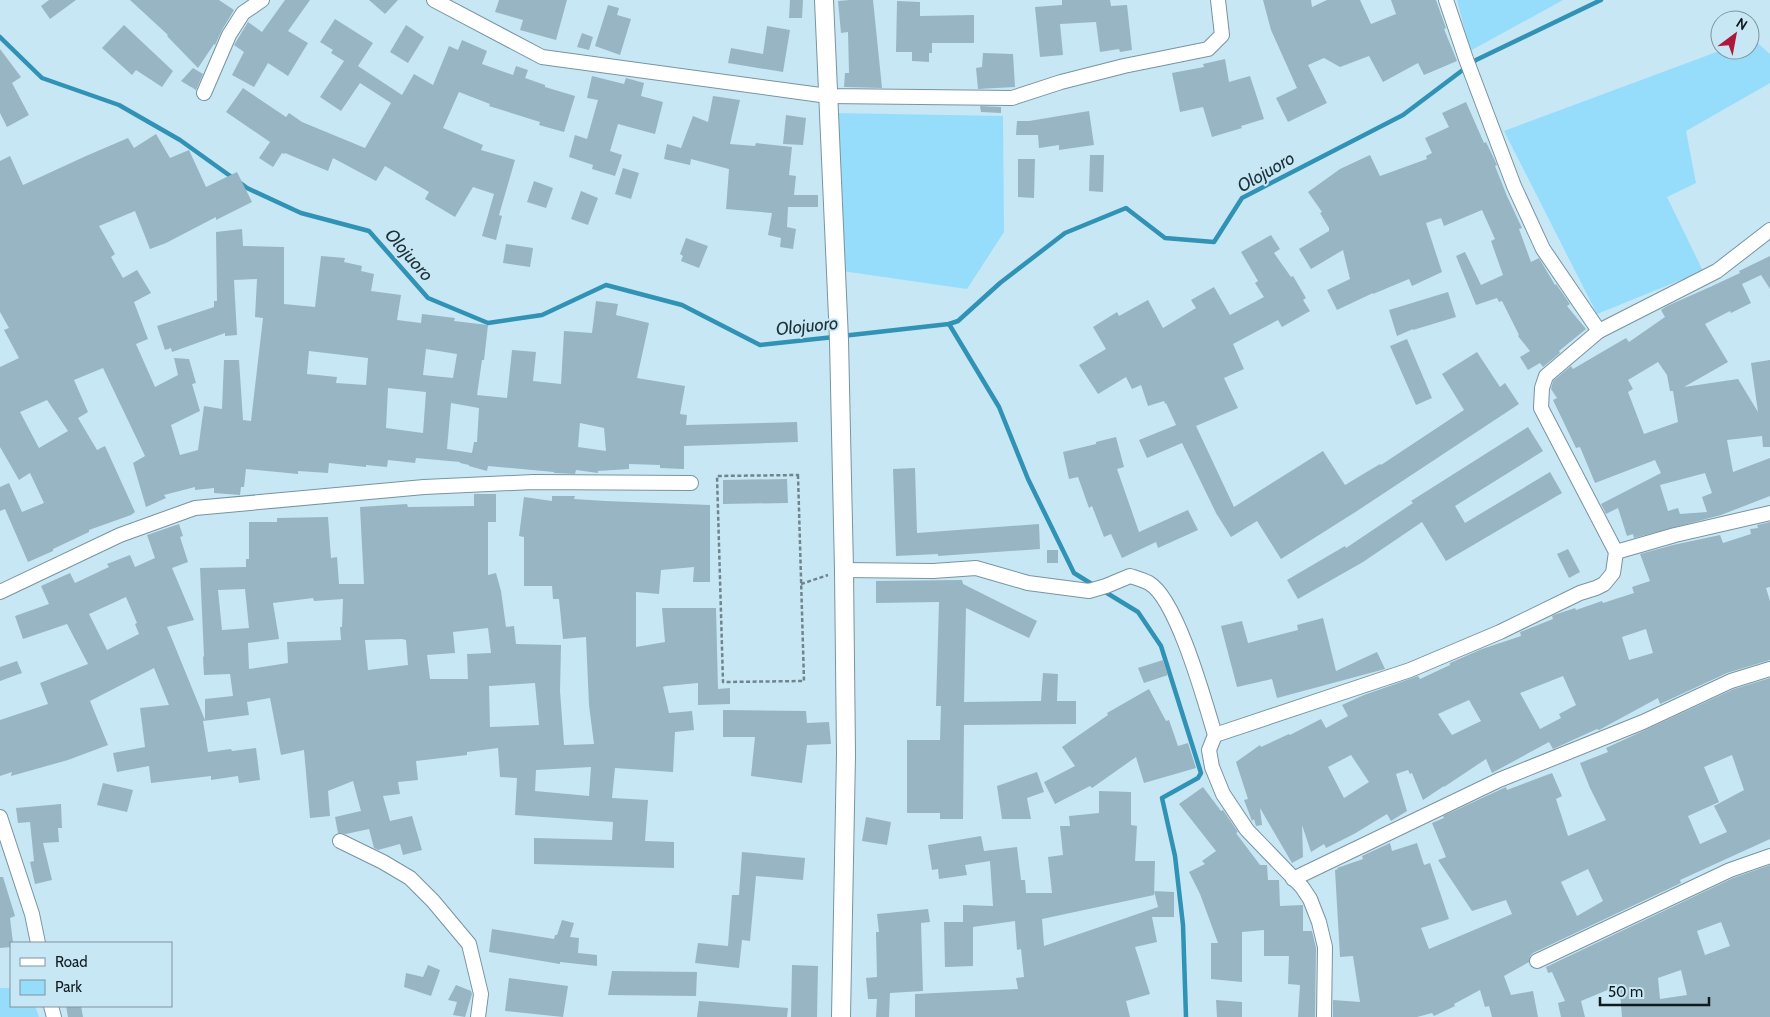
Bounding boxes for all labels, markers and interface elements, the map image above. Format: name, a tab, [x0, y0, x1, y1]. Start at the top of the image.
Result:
north arrow	[1710, 10, 1760, 60]
text: N	[1733, 14, 1751, 34]
water label: Olojuoro	[1233, 147, 1299, 197]
water label: Olojuoro	[380, 224, 438, 286]
water label: Olojuoro	[775, 312, 839, 340]
legend	[10, 942, 172, 1007]
text: Road	[55, 953, 88, 971]
scale bar	[1600, 974, 1709, 1006]
text: Park	[55, 978, 82, 996]
text: 50 m	[1608, 983, 1643, 1001]

